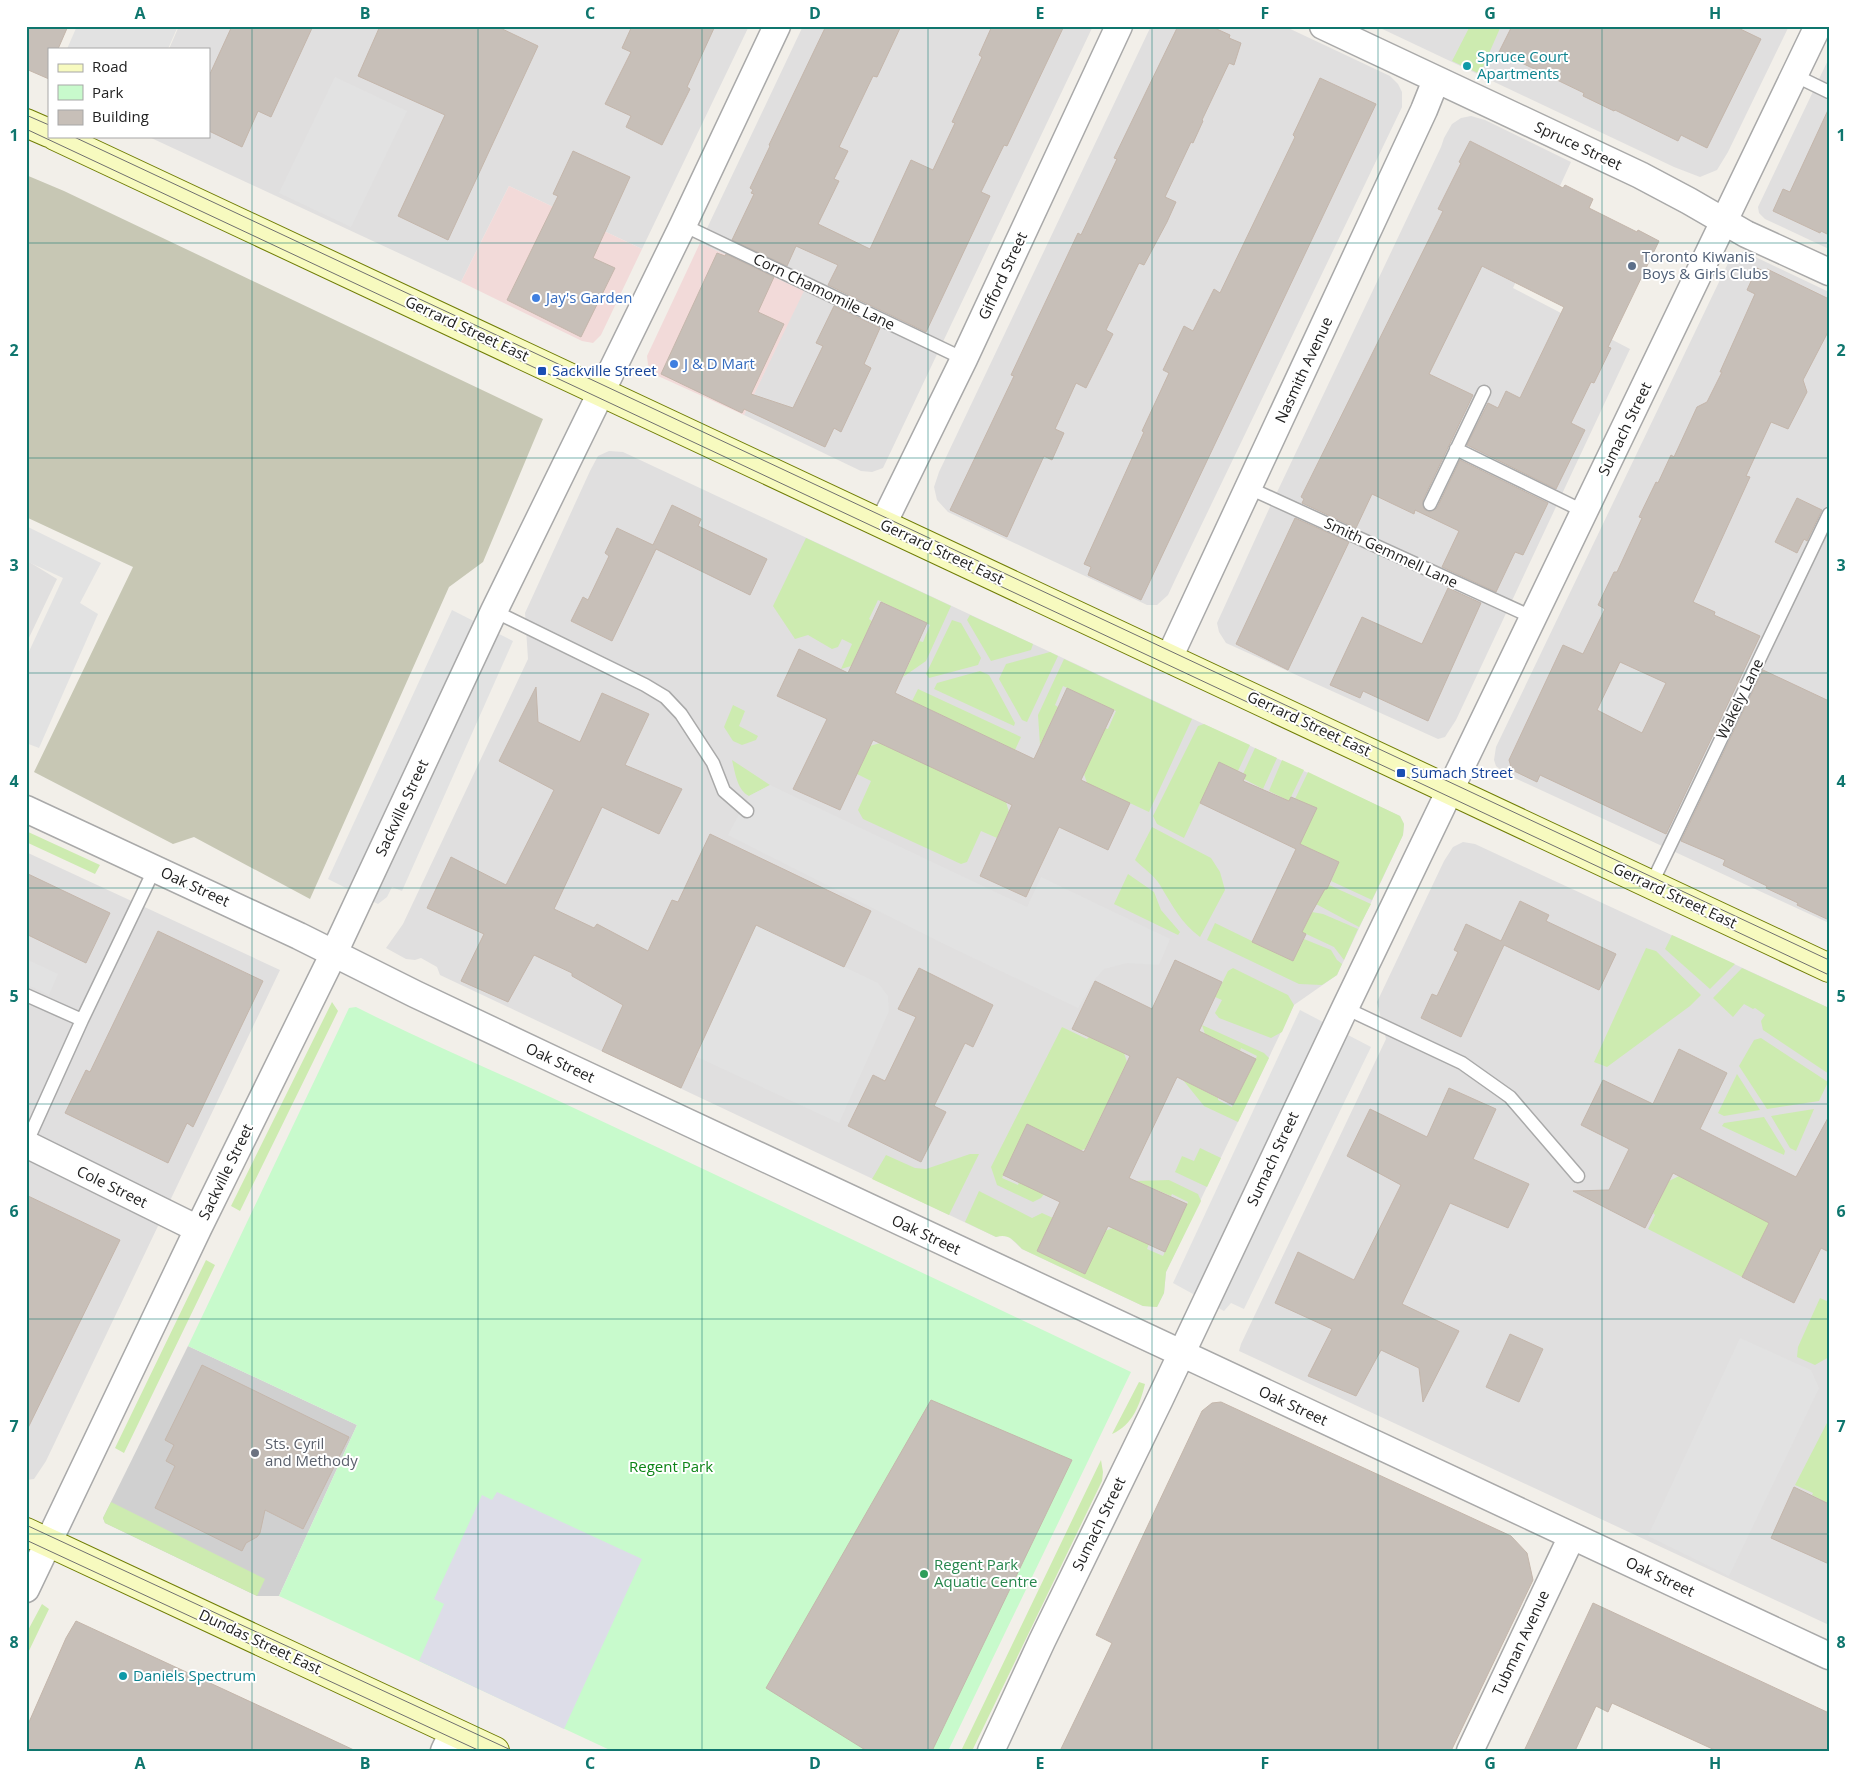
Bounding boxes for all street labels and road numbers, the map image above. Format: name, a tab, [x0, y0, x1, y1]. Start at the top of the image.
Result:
street label: Spruce Street	[1532, 116, 1625, 174]
street label: Gifford Street	[973, 228, 1031, 323]
street label: Corn Chamomile Lane	[750, 248, 899, 334]
street label: Gerrard Street East	[402, 291, 532, 365]
street label: Nasmith Avenue	[1270, 313, 1336, 426]
street label: Sumach Street	[1593, 378, 1655, 479]
street label: Smith Gemmell Lane	[1321, 512, 1461, 592]
street label: Gerrard Street East	[877, 514, 1007, 588]
street label: Wakely Lane	[1711, 655, 1767, 742]
street label: Gerrard Street East	[1244, 686, 1374, 760]
street label: Sackville Street	[370, 756, 432, 859]
street label: Gerrard Street East	[1610, 858, 1740, 932]
street label: Oak Street	[158, 861, 233, 911]
street label: Oak Street	[523, 1037, 598, 1087]
street label: Sumach Street	[1242, 1108, 1303, 1209]
street label: Sackville Street	[193, 1120, 257, 1223]
street label: Cole Street	[74, 1160, 151, 1212]
street label: Oak Street	[889, 1209, 964, 1259]
street label: Oak Street	[1256, 1380, 1331, 1430]
street label: Sumach Street	[1067, 1473, 1129, 1574]
street label: Oak Street	[1623, 1551, 1698, 1601]
street label: Tubman Avenue	[1487, 1587, 1553, 1699]
street label: Dundas Street East	[196, 1604, 325, 1678]

